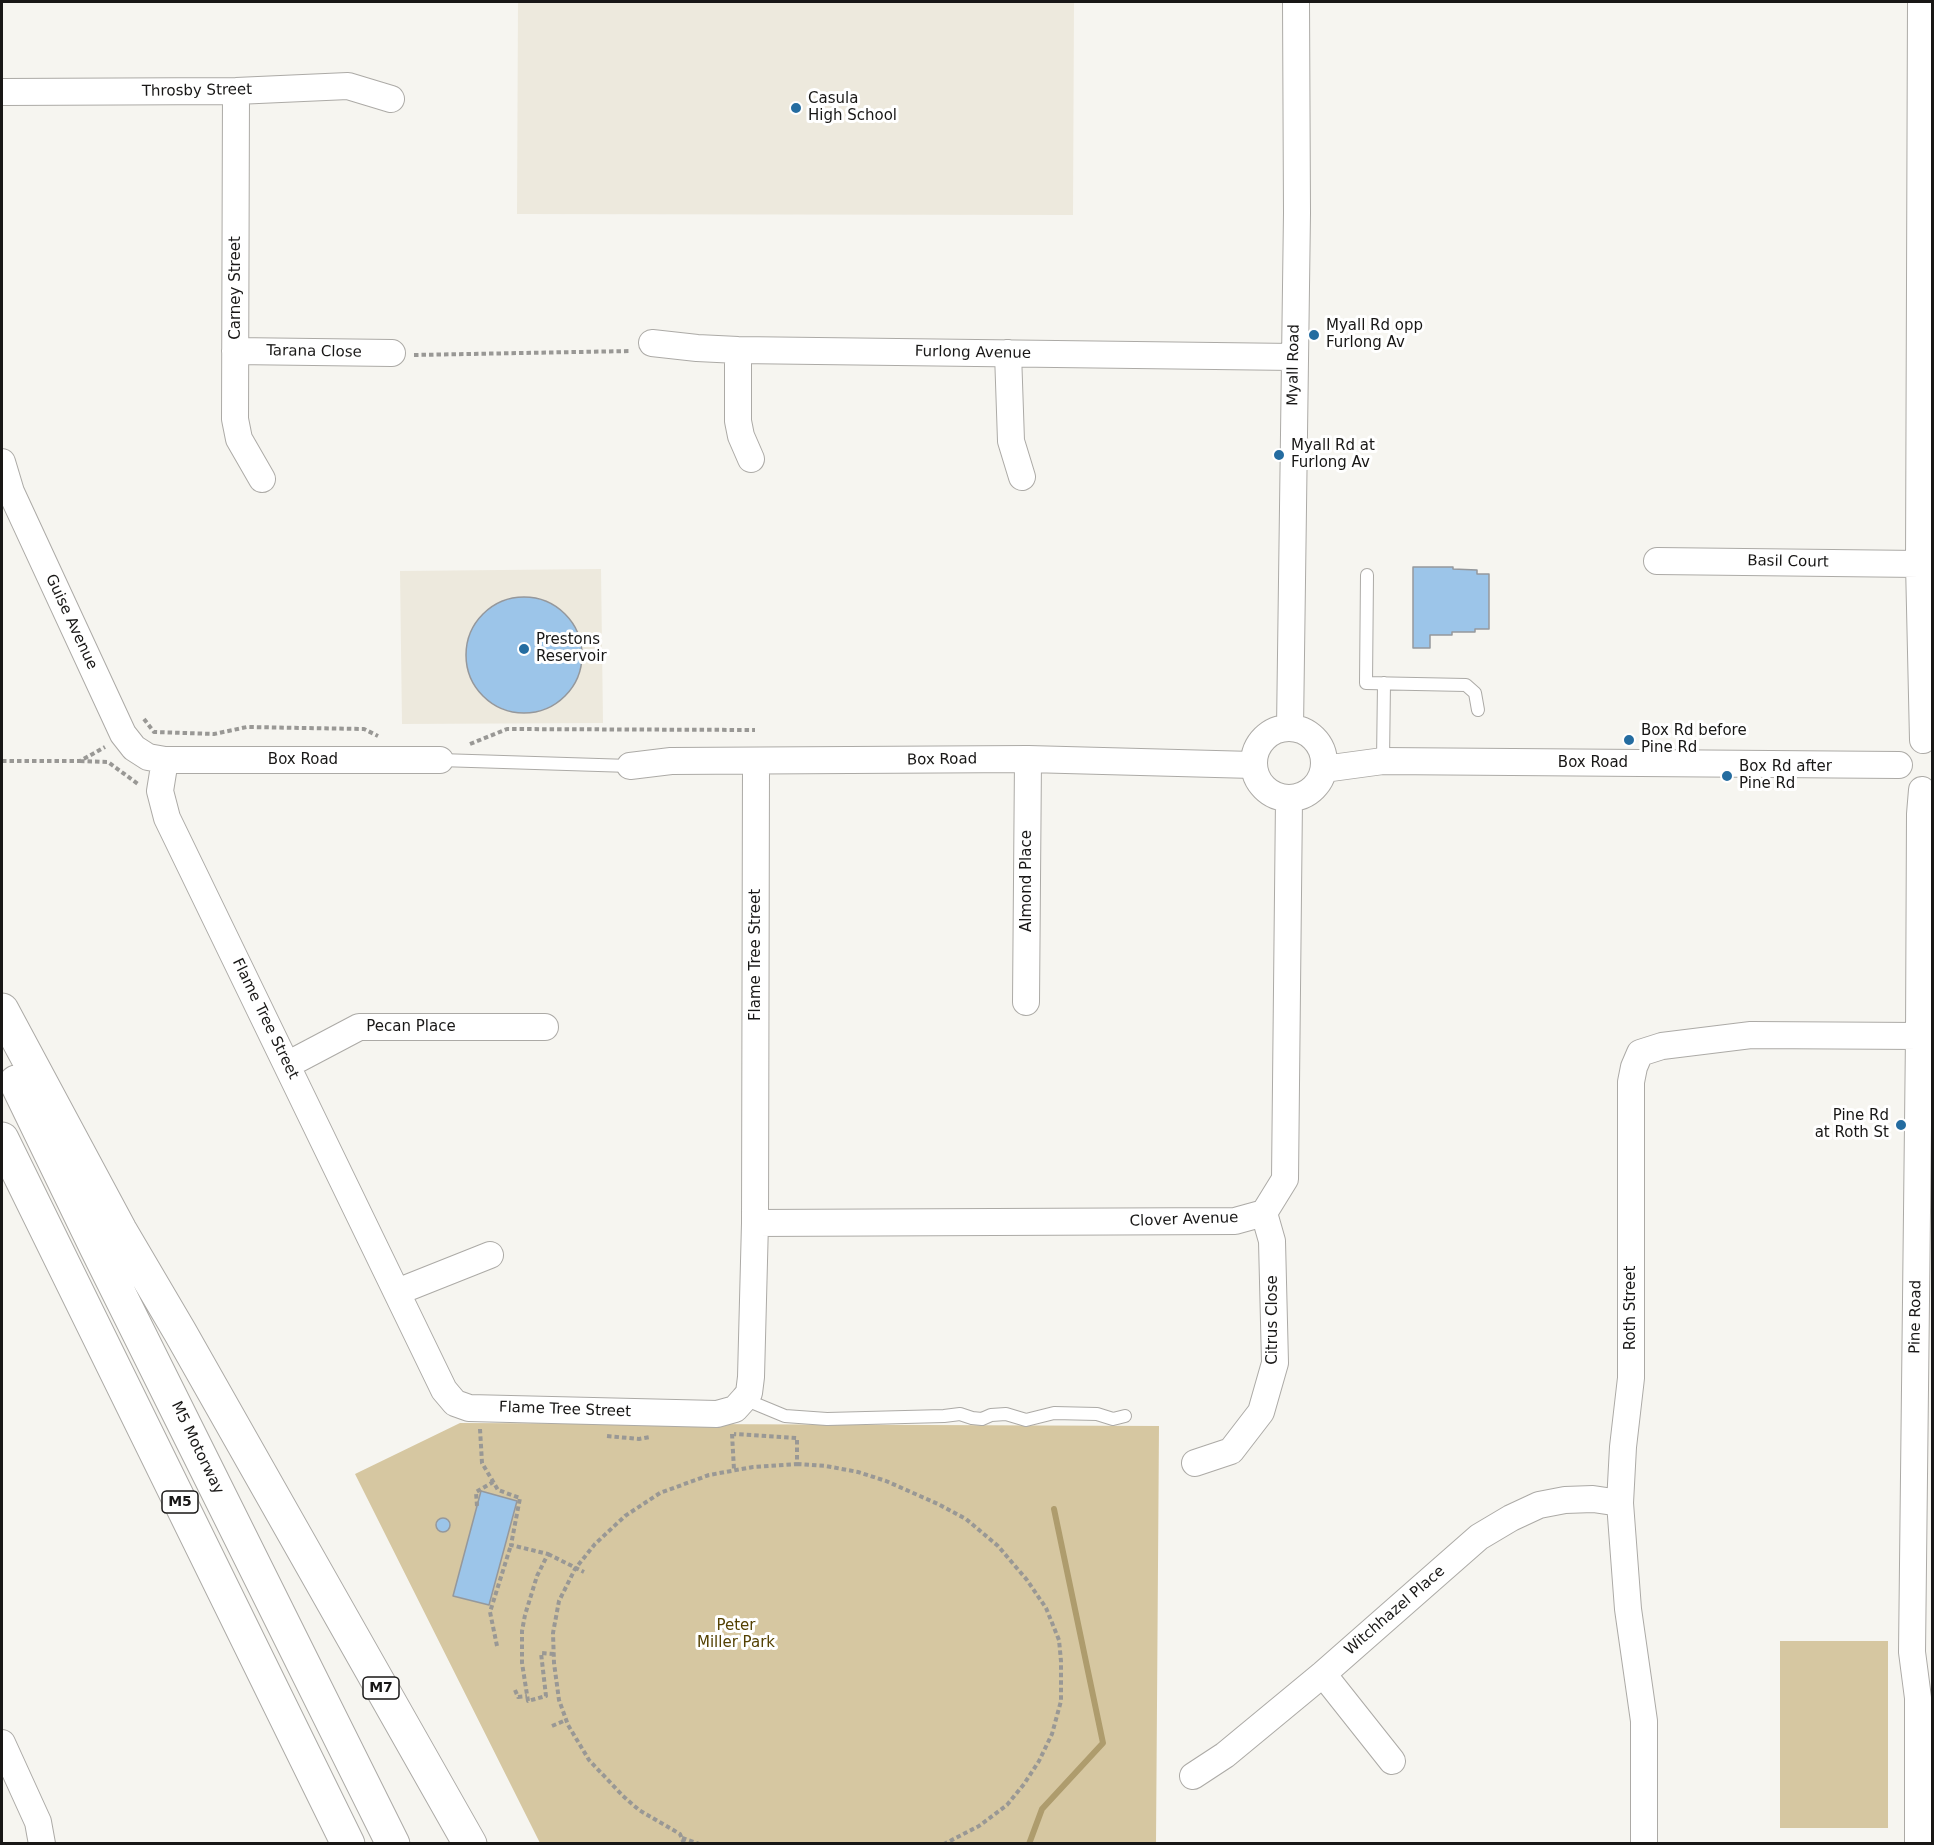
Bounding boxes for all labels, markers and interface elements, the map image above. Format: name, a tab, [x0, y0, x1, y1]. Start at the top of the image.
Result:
street label: Throsby Street	[142, 81, 252, 101]
place label: Casula High School	[808, 90, 897, 125]
marker: Casula High School	[789, 101, 803, 115]
street label: Carney Street	[227, 236, 245, 340]
place label: Myall Rd opp Furlong Av	[1326, 317, 1423, 352]
street label: Myall Road	[1284, 324, 1304, 406]
marker: Myall Rd opp Furlong Av	[1307, 328, 1321, 342]
street label: Tarana Close	[266, 342, 362, 362]
street label: Furlong Avenue	[915, 343, 1031, 363]
place label: Myall Rd at Furlong Av	[1291, 437, 1375, 472]
marker: Myall Rd at Furlong Av	[1272, 448, 1286, 462]
street label: Basil Court	[1747, 552, 1829, 572]
street label: Guise Avenue	[41, 572, 101, 672]
place label: Prestons Reservoir	[536, 631, 607, 666]
marker: Prestons Reservoir	[517, 642, 531, 656]
place label: Box Rd before Pine Rd	[1641, 722, 1747, 757]
marker: Box Rd before Pine Rd	[1622, 733, 1636, 747]
street label: Box Road	[907, 750, 977, 770]
street label: Box Road	[268, 751, 338, 769]
street label: Box Road	[1558, 754, 1628, 772]
place label: Box Rd after Pine Rd	[1739, 758, 1832, 793]
marker: Box Rd after Pine Rd	[1720, 769, 1734, 783]
street label: Almond Place	[1018, 830, 1036, 932]
street label: Flame Tree Street	[747, 889, 765, 1021]
street label: Flame Tree Street	[228, 956, 302, 1082]
street label: Pecan Place	[366, 1018, 456, 1036]
place label: Pine Rd at Roth St	[1815, 1107, 1889, 1142]
marker: Pine Rd at Roth St	[1894, 1118, 1908, 1132]
street label: Clover Avenue	[1129, 1209, 1239, 1231]
street label: Roth Street	[1622, 1266, 1640, 1350]
street label: Citrus Close	[1264, 1275, 1282, 1365]
street label: Pine Road	[1906, 1280, 1926, 1354]
street label: M5 Motorway	[167, 1399, 227, 1497]
street label: Flame Tree Street	[499, 1399, 631, 1421]
road number: M5	[162, 1491, 198, 1513]
street label: Witchhazel Place	[1341, 1563, 1449, 1659]
park label: Peter Miller Park	[697, 1617, 775, 1652]
road number: M7	[363, 1677, 399, 1699]

